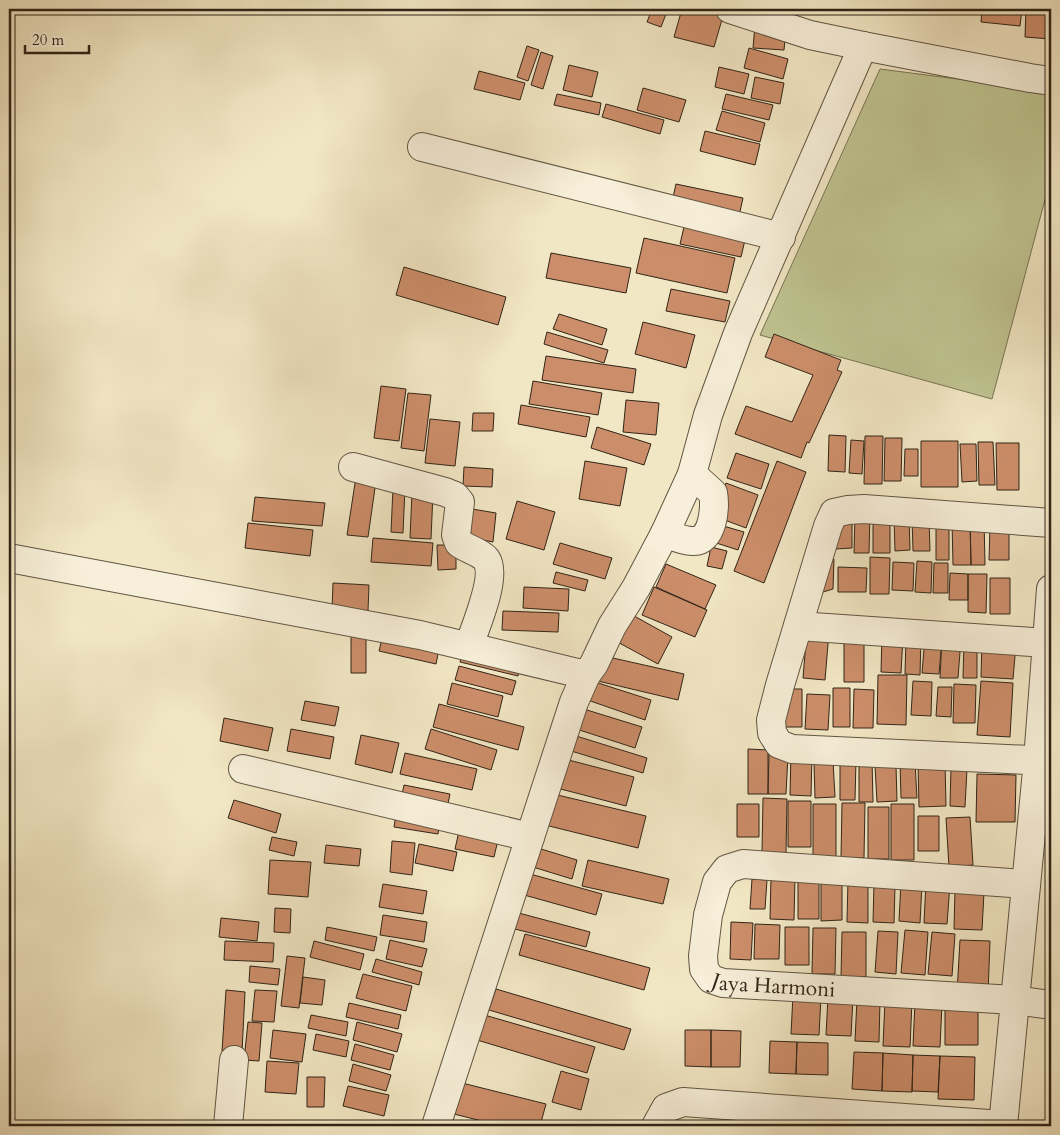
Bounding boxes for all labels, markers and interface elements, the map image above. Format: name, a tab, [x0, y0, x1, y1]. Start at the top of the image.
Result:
scale bar	[25, 22, 89, 54]
text: 20 m	[32, 30, 64, 50]
street label: Jaya Harmoni	[705, 965, 836, 1004]

